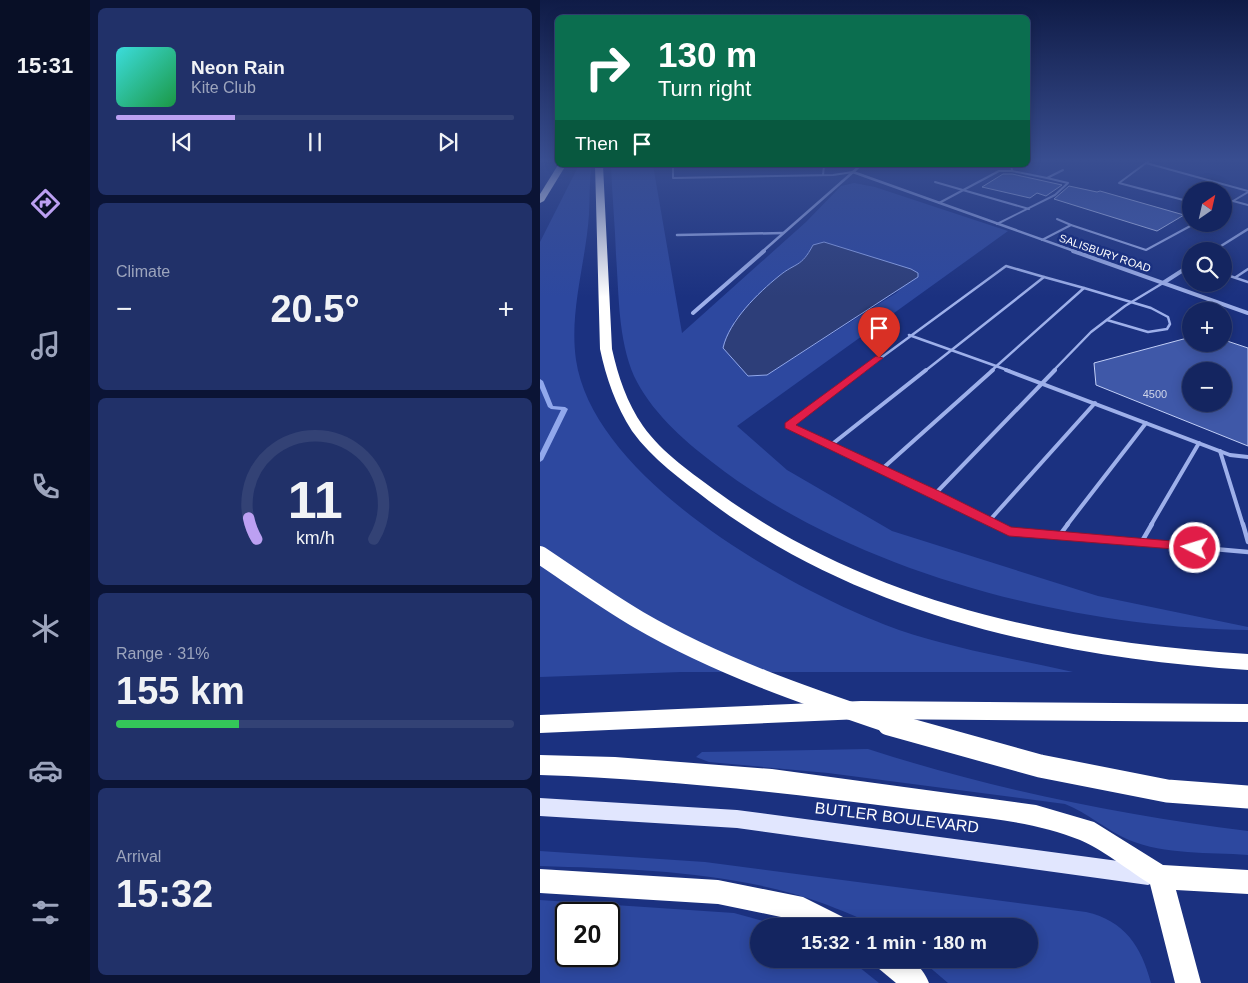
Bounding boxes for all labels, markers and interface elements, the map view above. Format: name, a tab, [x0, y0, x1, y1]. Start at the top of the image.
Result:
icon: right	[575, 35, 640, 100]
text: 130 m	[658, 35, 757, 74]
text: 15:31	[17, 53, 73, 78]
text: Neon Rain	[191, 57, 285, 78]
text: Turn right	[658, 76, 751, 101]
text: Kite Club	[191, 79, 256, 96]
icon: previous	[168, 128, 196, 156]
icon: pause	[301, 128, 329, 156]
icon: next	[434, 128, 462, 156]
icon: arrive	[628, 130, 656, 158]
text: Then	[575, 133, 618, 154]
north arrow	[1182, 182, 1232, 232]
map controls	[1182, 182, 1232, 412]
icon: directions	[28, 186, 63, 221]
street label: SALISBURY ROAD	[1058, 232, 1152, 274]
button: search	[1182, 242, 1232, 292]
text: Climate	[116, 263, 170, 280]
text: 20.5°	[270, 288, 360, 330]
text: −	[116, 293, 132, 324]
text: +	[498, 293, 514, 324]
button: +	[1182, 302, 1232, 352]
pin	[858, 307, 900, 358]
icon: arrive	[865, 314, 893, 342]
icon: music	[28, 328, 63, 363]
button: −	[1182, 362, 1232, 412]
house number: 4500	[1143, 388, 1167, 400]
icon: phone	[28, 469, 63, 504]
text: 11	[288, 471, 342, 529]
position arrow	[1168, 521, 1220, 573]
text: km/h	[296, 528, 334, 548]
icon: climate	[28, 611, 63, 646]
text: Range · 31%	[116, 645, 209, 662]
text: 155 km	[116, 670, 245, 712]
icon: car	[28, 753, 63, 788]
street label: BUTLER BOULEVARD	[814, 799, 980, 836]
text: Arrival	[116, 848, 161, 865]
text: 15:32	[116, 873, 213, 915]
icon: filters	[28, 895, 63, 930]
speed limit sign: 20	[555, 902, 620, 967]
text: 15:32 · 1 min · 180 m	[801, 932, 987, 953]

